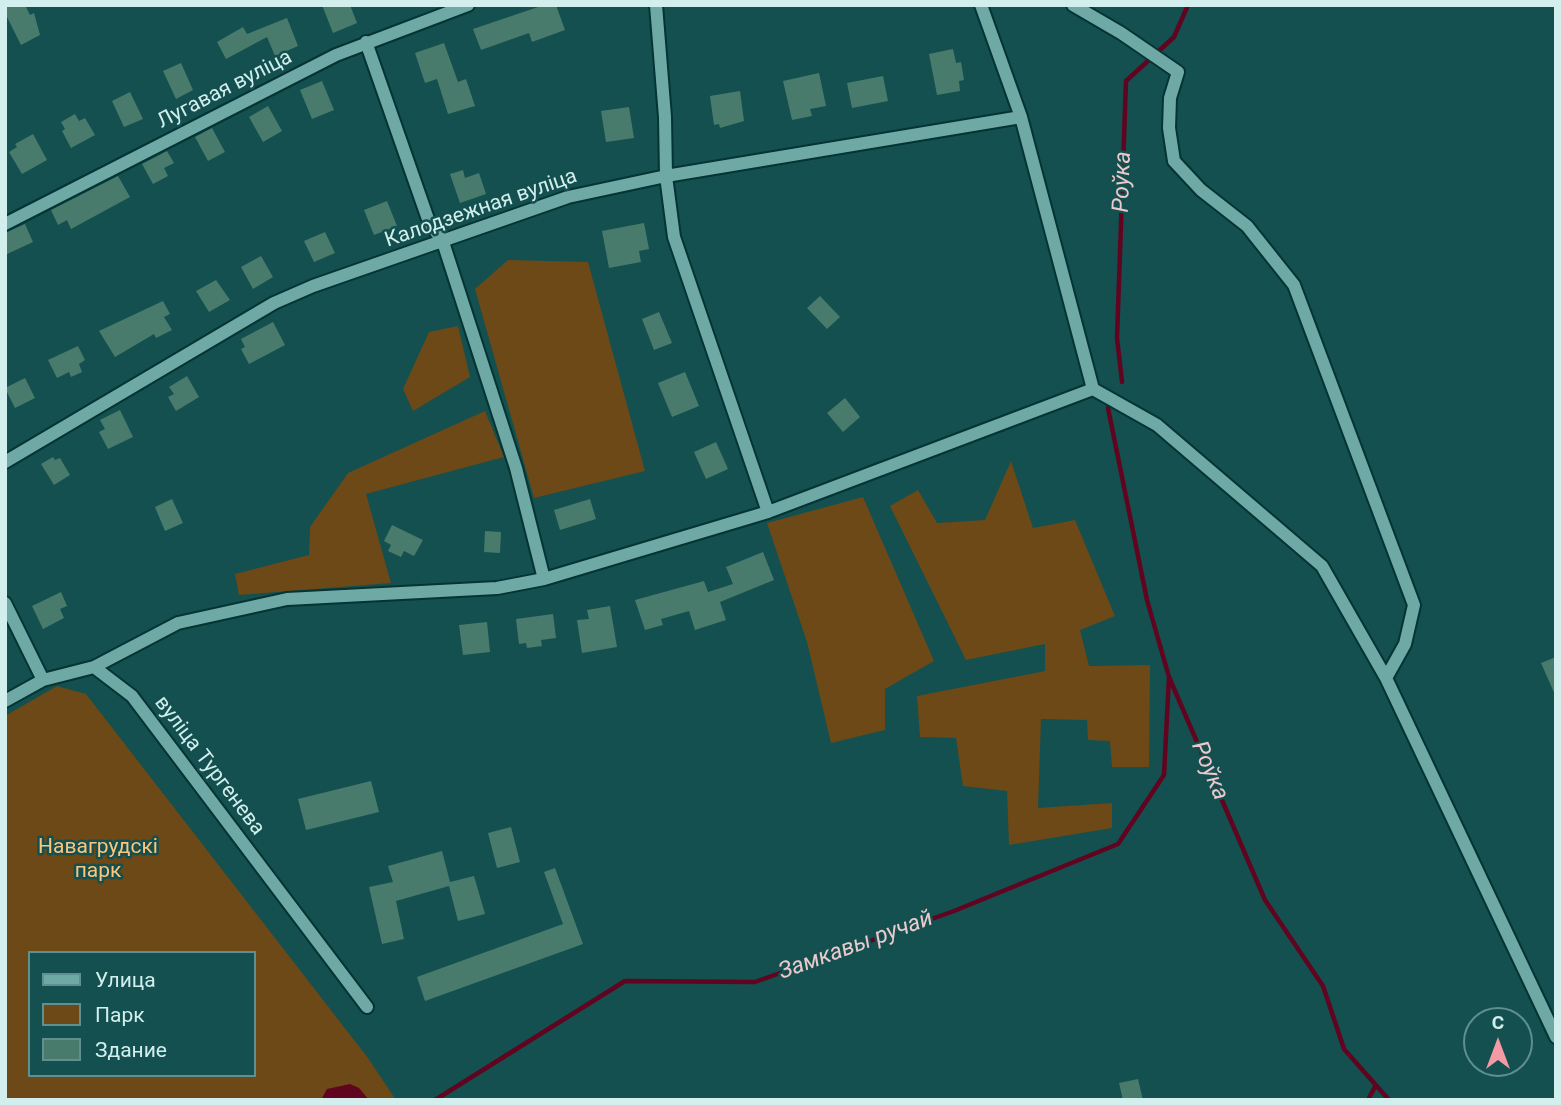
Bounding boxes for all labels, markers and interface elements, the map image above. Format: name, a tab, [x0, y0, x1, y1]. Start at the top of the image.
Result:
street label: Лугавая вуліца	[153, 45, 297, 135]
water label: Роўка	[1108, 151, 1138, 213]
street label: Калодзежная вуліца	[382, 164, 580, 254]
street label: вуліца Тургенева	[148, 691, 270, 841]
water label: Роўка	[1184, 737, 1234, 805]
park label: Навагрудскі парк	[38, 835, 158, 885]
water label: Замкавы ручай	[775, 905, 937, 987]
legend	[28, 951, 256, 1077]
text: Улица	[95, 968, 156, 992]
text: Парк	[95, 1003, 145, 1027]
north arrow	[1463, 1007, 1533, 1077]
text: С	[1492, 1011, 1504, 1034]
text: Здание	[95, 1038, 167, 1062]

